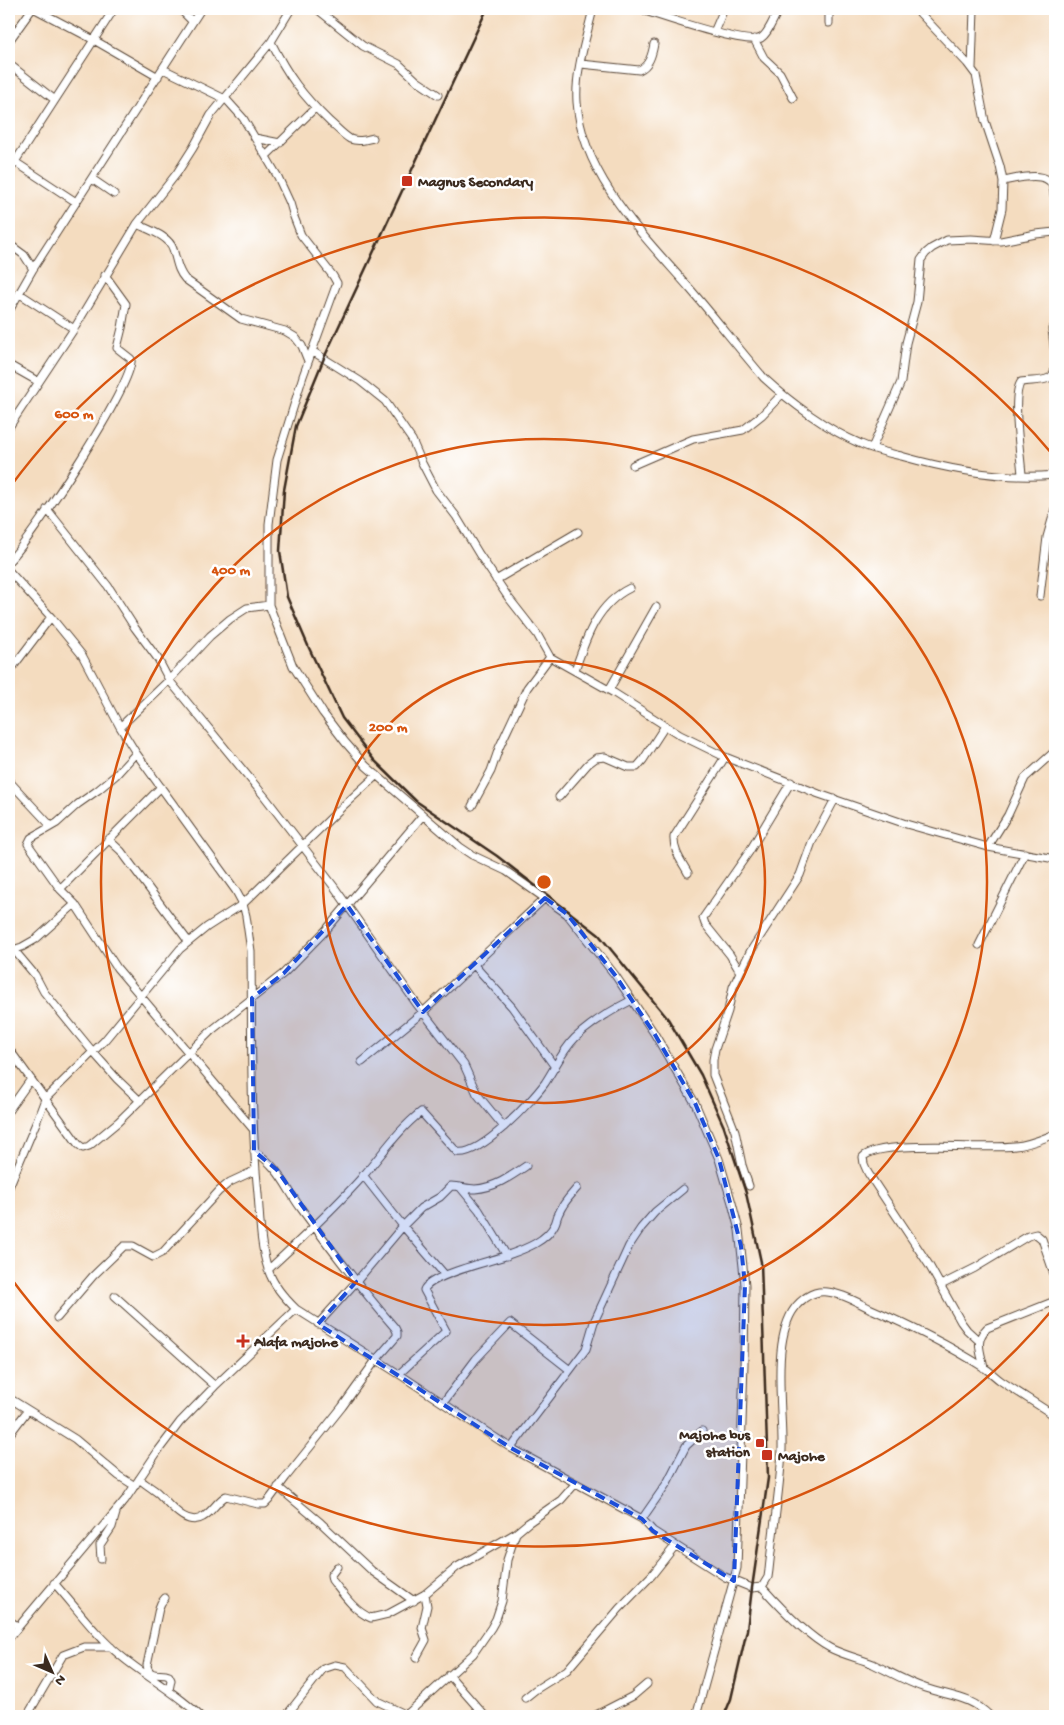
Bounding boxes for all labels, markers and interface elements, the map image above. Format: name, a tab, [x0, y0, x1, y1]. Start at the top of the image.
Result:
marker: Magnus Secondary	[400, 174, 414, 188]
place label: Magnus Secondary	[418, 174, 534, 192]
text: 600 m	[55, 406, 94, 424]
text: 400 m	[211, 562, 251, 580]
text: 200 m	[369, 719, 408, 737]
centre of rings	[535, 873, 553, 891]
marker: Alafa majohe	[236, 1334, 250, 1348]
place label: Alafa majohe	[253, 1334, 339, 1352]
place label: Majohe bus station	[679, 1427, 751, 1462]
marker: Majohe bus station	[754, 1437, 766, 1449]
marker: Majohe	[760, 1448, 774, 1462]
place label: Majohe	[778, 1448, 826, 1466]
north arrow	[28, 1648, 78, 1698]
text: N	[50, 1670, 69, 1689]

